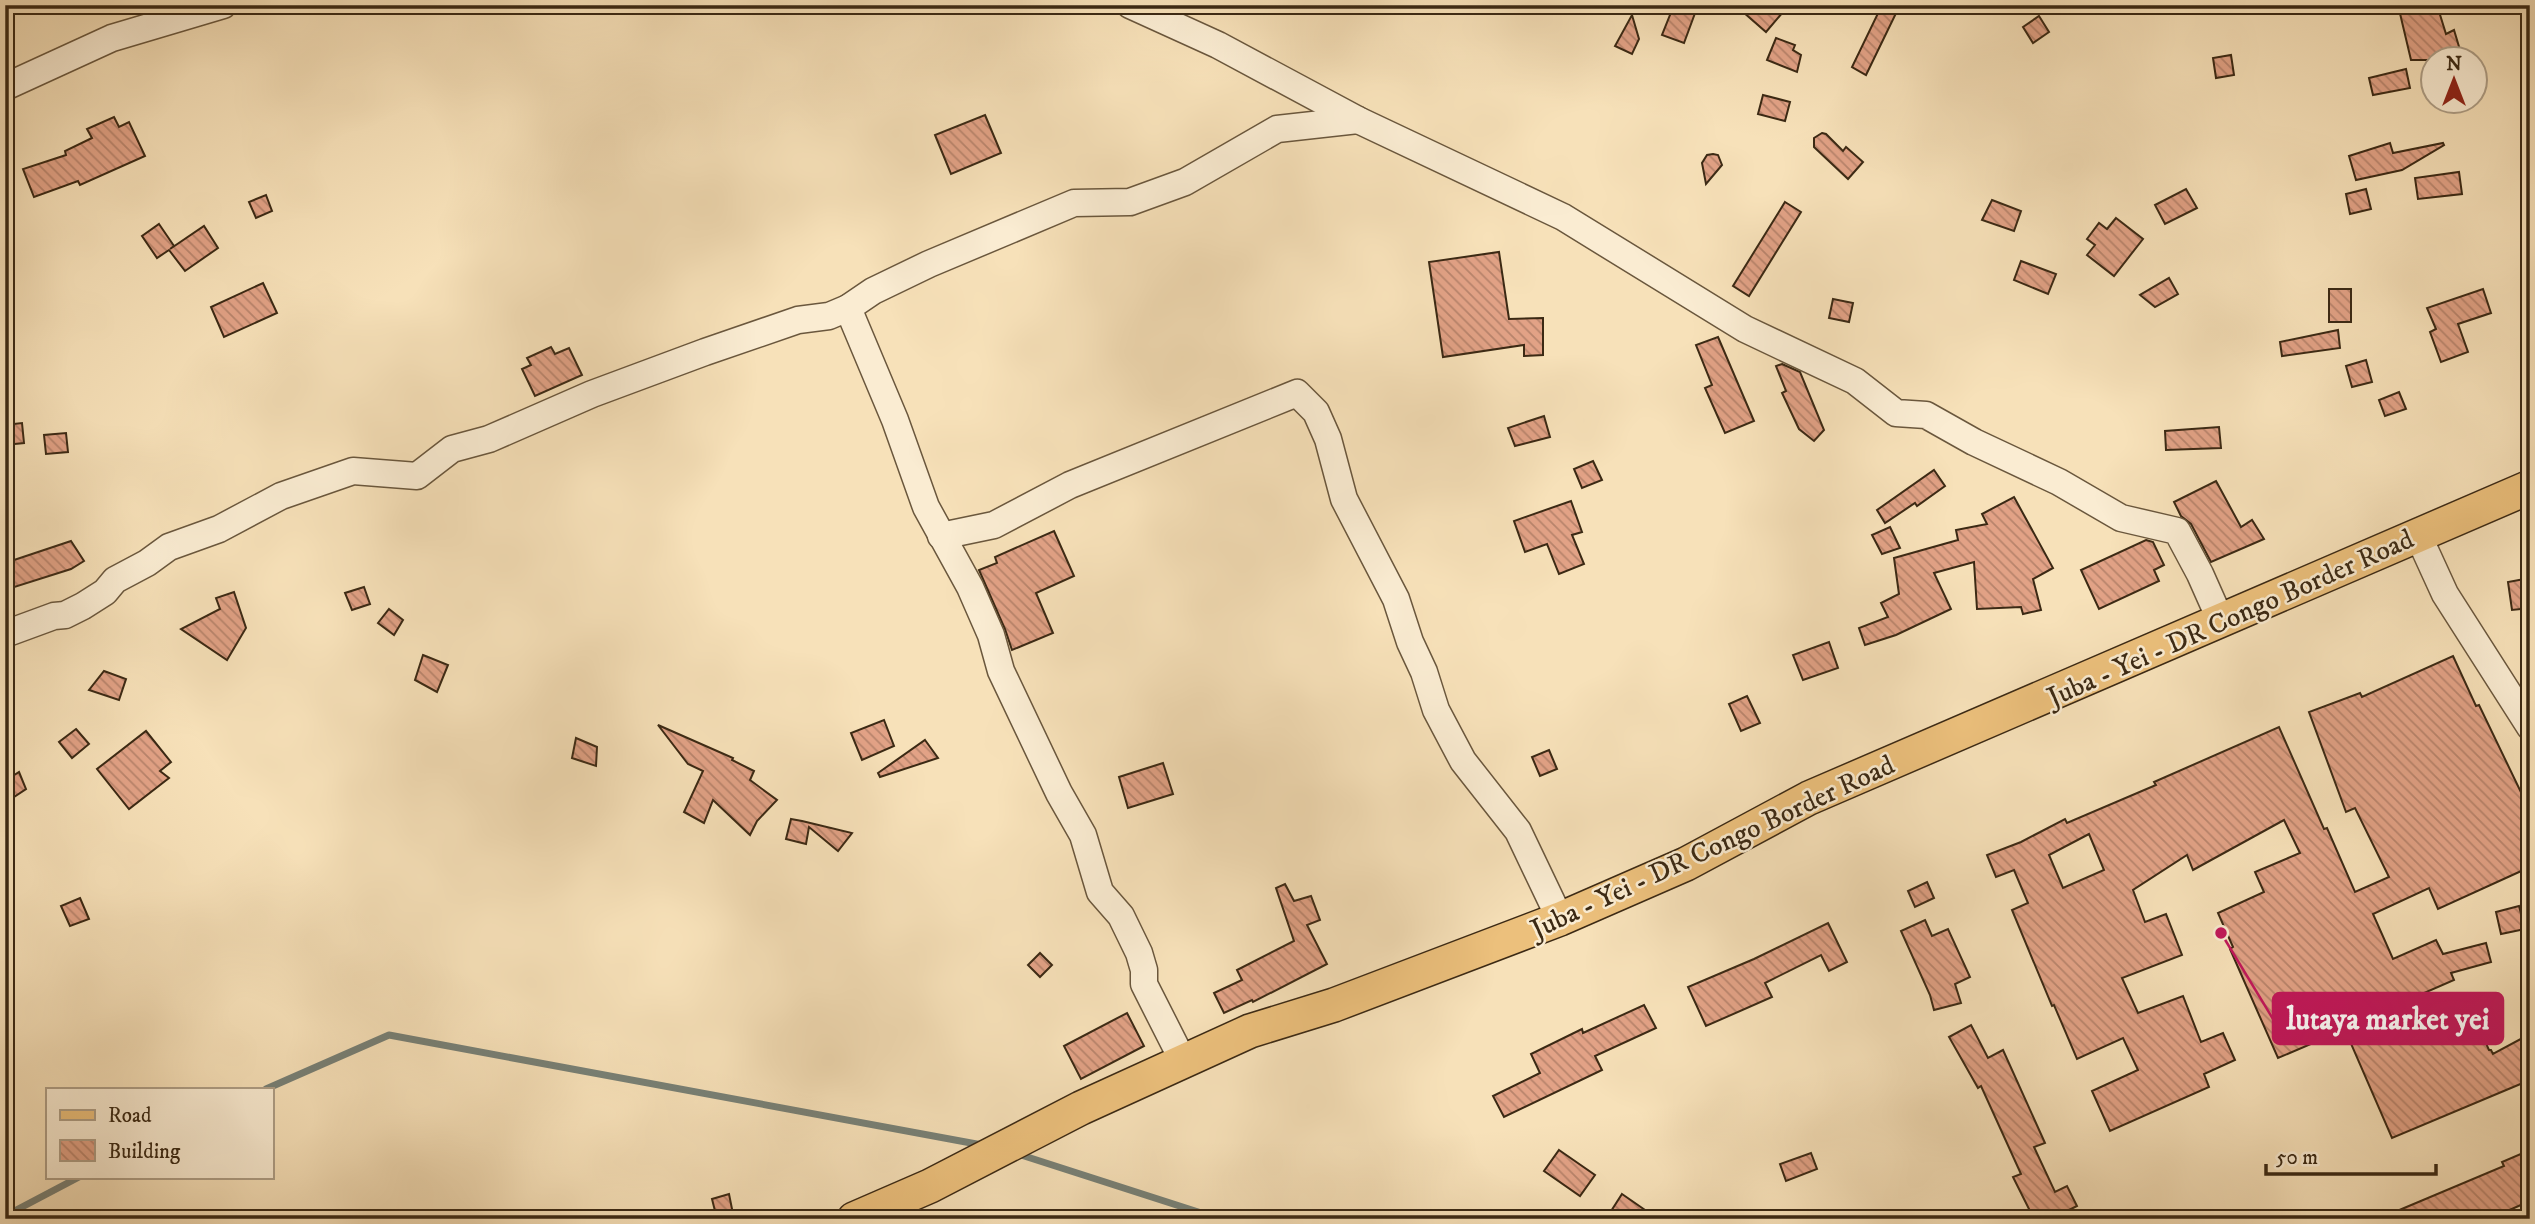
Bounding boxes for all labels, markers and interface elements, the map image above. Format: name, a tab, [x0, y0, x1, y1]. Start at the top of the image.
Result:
north arrow	[2420, 46, 2490, 116]
text: N	[2446, 53, 2462, 76]
street label: Juba - Yei - DR Congo Border Road	[2039, 522, 2419, 716]
street label: Juba - Yei - DR Congo Border Road	[1522, 748, 1900, 948]
callout: lutaya market yei	[2273, 993, 2503, 1044]
text: lutaya market yei	[2286, 1002, 2490, 1039]
legend	[46, 1088, 273, 1178]
text: Road	[108, 1103, 152, 1129]
scale bar	[2266, 1133, 2435, 1177]
text: Building	[108, 1139, 181, 1165]
text: 50 m	[2276, 1145, 2318, 1171]

